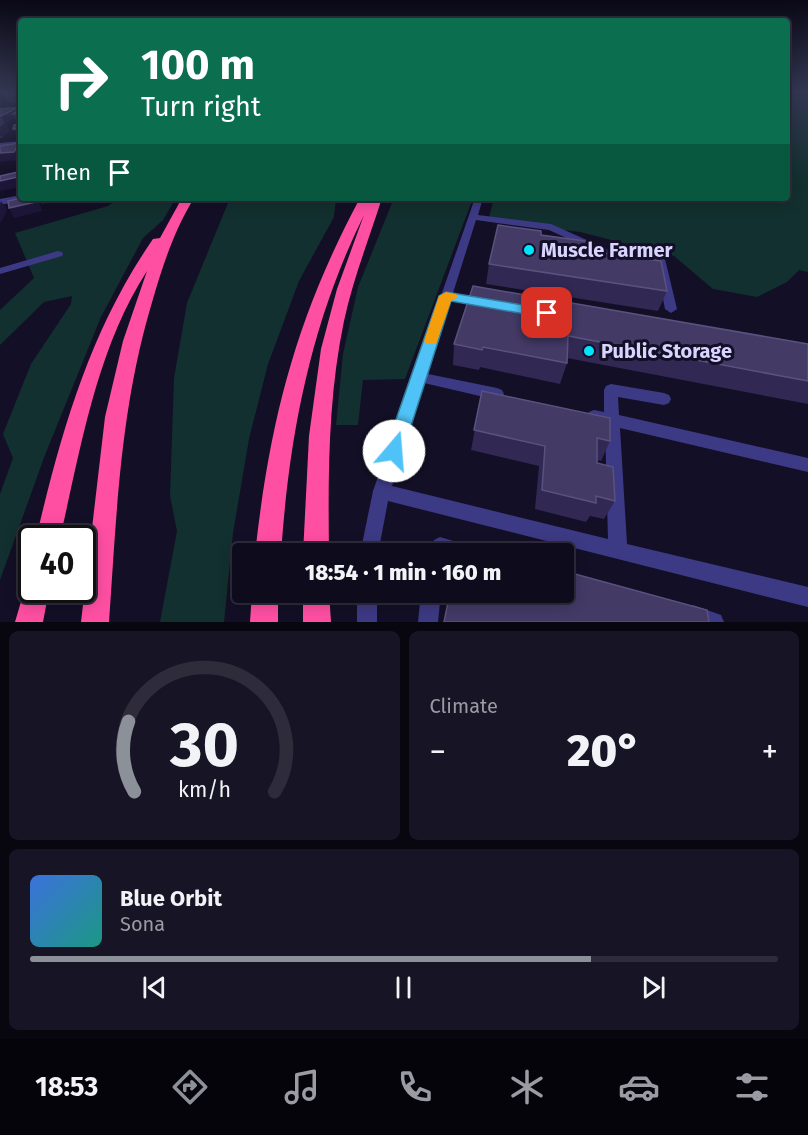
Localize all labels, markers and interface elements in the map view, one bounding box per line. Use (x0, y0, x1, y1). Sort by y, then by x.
text: 100 m (141, 40, 255, 90)
icon: right (42, 42, 120, 120)
text: Turn right (141, 91, 261, 123)
icon: arrive (103, 156, 136, 189)
text: Then (42, 159, 91, 186)
place label: Muscle Farmer (541, 238, 673, 262)
marker: Muscle Farmer (522, 243, 536, 257)
pin (521, 287, 572, 338)
icon: arrive (530, 296, 563, 329)
place label: Public Storage (601, 339, 732, 363)
marker: Public Storage (582, 344, 596, 358)
position arrow (362, 419, 426, 483)
speed limit sign: 40 (18, 525, 96, 603)
text: 18:54 · 1 min · 160 m (305, 559, 501, 586)
text: Climate (430, 694, 498, 718)
text: 30 (169, 708, 239, 783)
text: 20° (567, 724, 641, 778)
text: − (430, 732, 446, 772)
text: + (762, 732, 778, 772)
text: km/h (178, 778, 231, 804)
text: Blue Orbit (120, 885, 222, 912)
text: Sona (120, 912, 165, 936)
icon: previous (138, 971, 171, 1004)
icon: pause (387, 971, 420, 1004)
icon: next (637, 971, 670, 1004)
icon: directions (169, 1066, 211, 1108)
icon: music (281, 1066, 323, 1108)
icon: phone (394, 1066, 436, 1108)
icon: climate (506, 1066, 548, 1108)
icon: car (618, 1066, 660, 1108)
icon: filters (731, 1066, 773, 1108)
text: 18:53 (35, 1071, 98, 1103)

